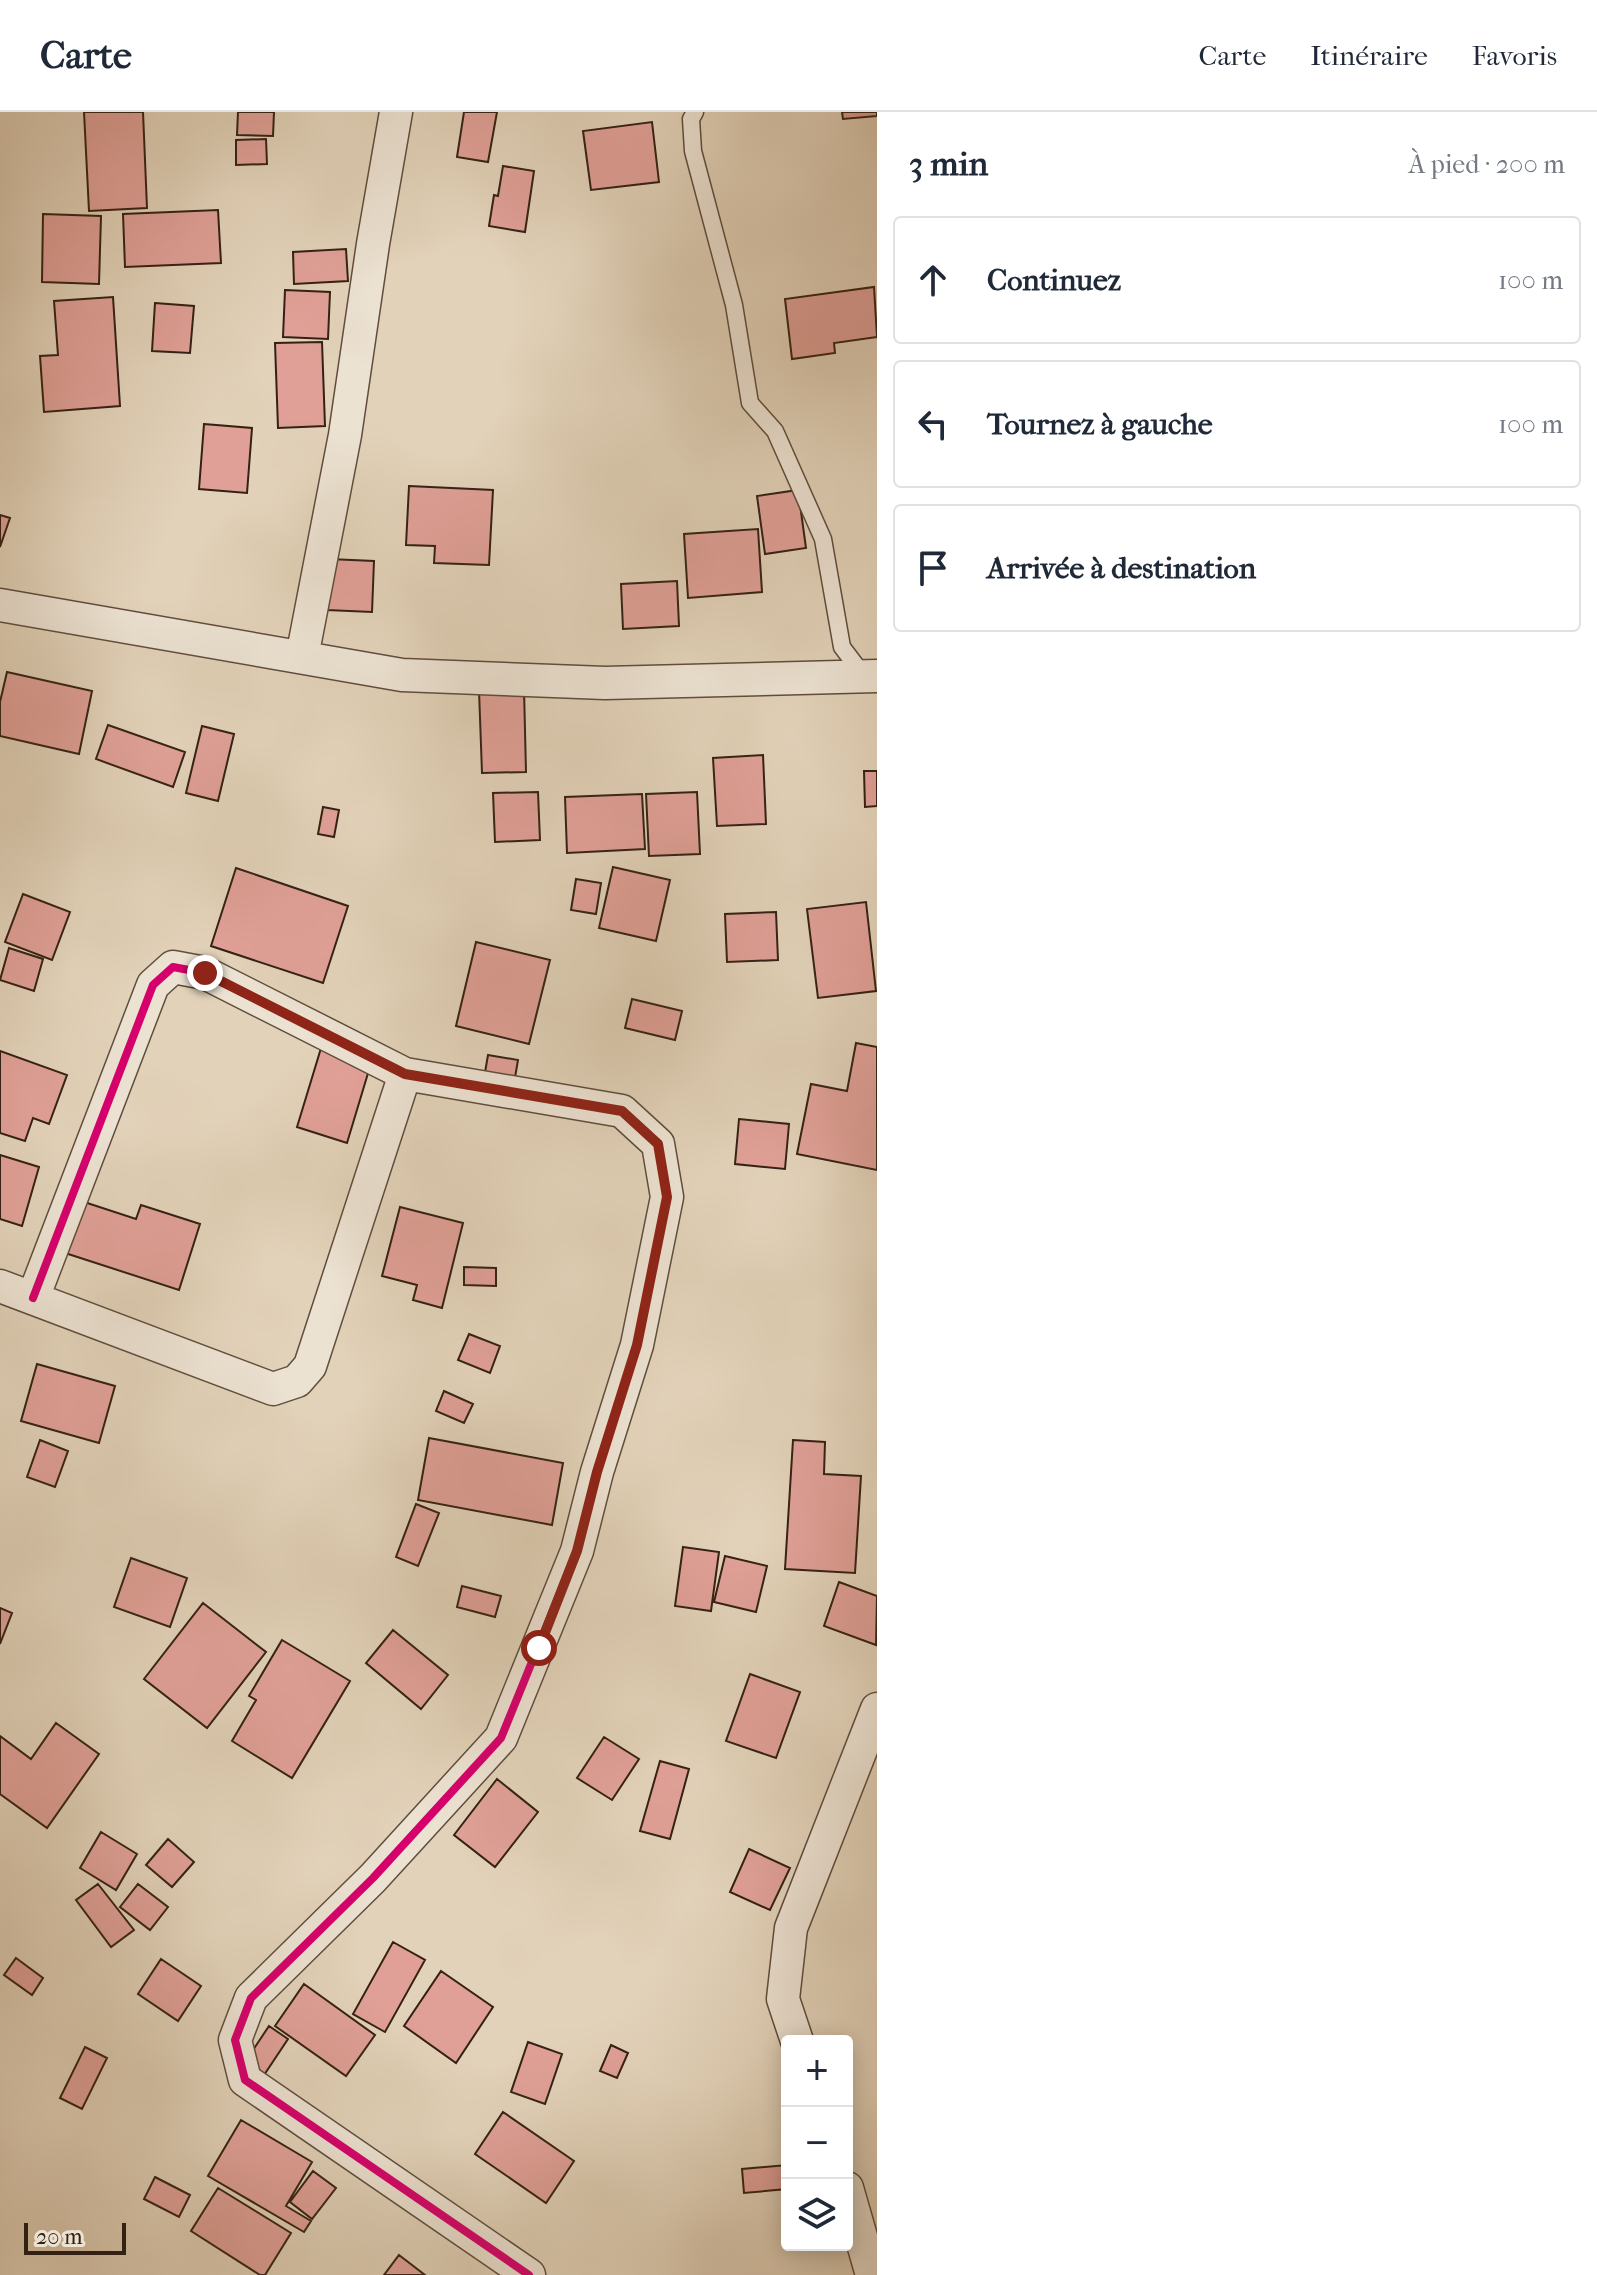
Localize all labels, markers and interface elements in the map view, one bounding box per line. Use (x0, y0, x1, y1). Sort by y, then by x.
text: Carte (40, 33, 132, 78)
text: Carte (1199, 39, 1266, 72)
text: Itinéraire (1310, 39, 1428, 72)
text: Favoris (1472, 39, 1557, 72)
text: 3 min (909, 144, 988, 184)
text: À pied · 200 m (1408, 149, 1565, 180)
icon: ahead (911, 258, 955, 302)
text: Continuez (987, 263, 1121, 298)
text: 100 m (1498, 265, 1563, 296)
icon: left (911, 402, 955, 446)
text: Tournez à gauche (987, 407, 1213, 442)
text: 100 m (1498, 409, 1563, 440)
icon: arrive (911, 546, 955, 590)
text: Arrivée à destination (987, 551, 1256, 586)
route end (187, 955, 223, 991)
route start (521, 1630, 557, 1666)
map controls (781, 2035, 853, 2251)
button: + (781, 2035, 853, 2107)
button: − (781, 2107, 853, 2179)
button: layers (781, 2179, 853, 2251)
scale bar (24, 2219, 126, 2255)
text: 20 m (36, 2224, 82, 2250)

